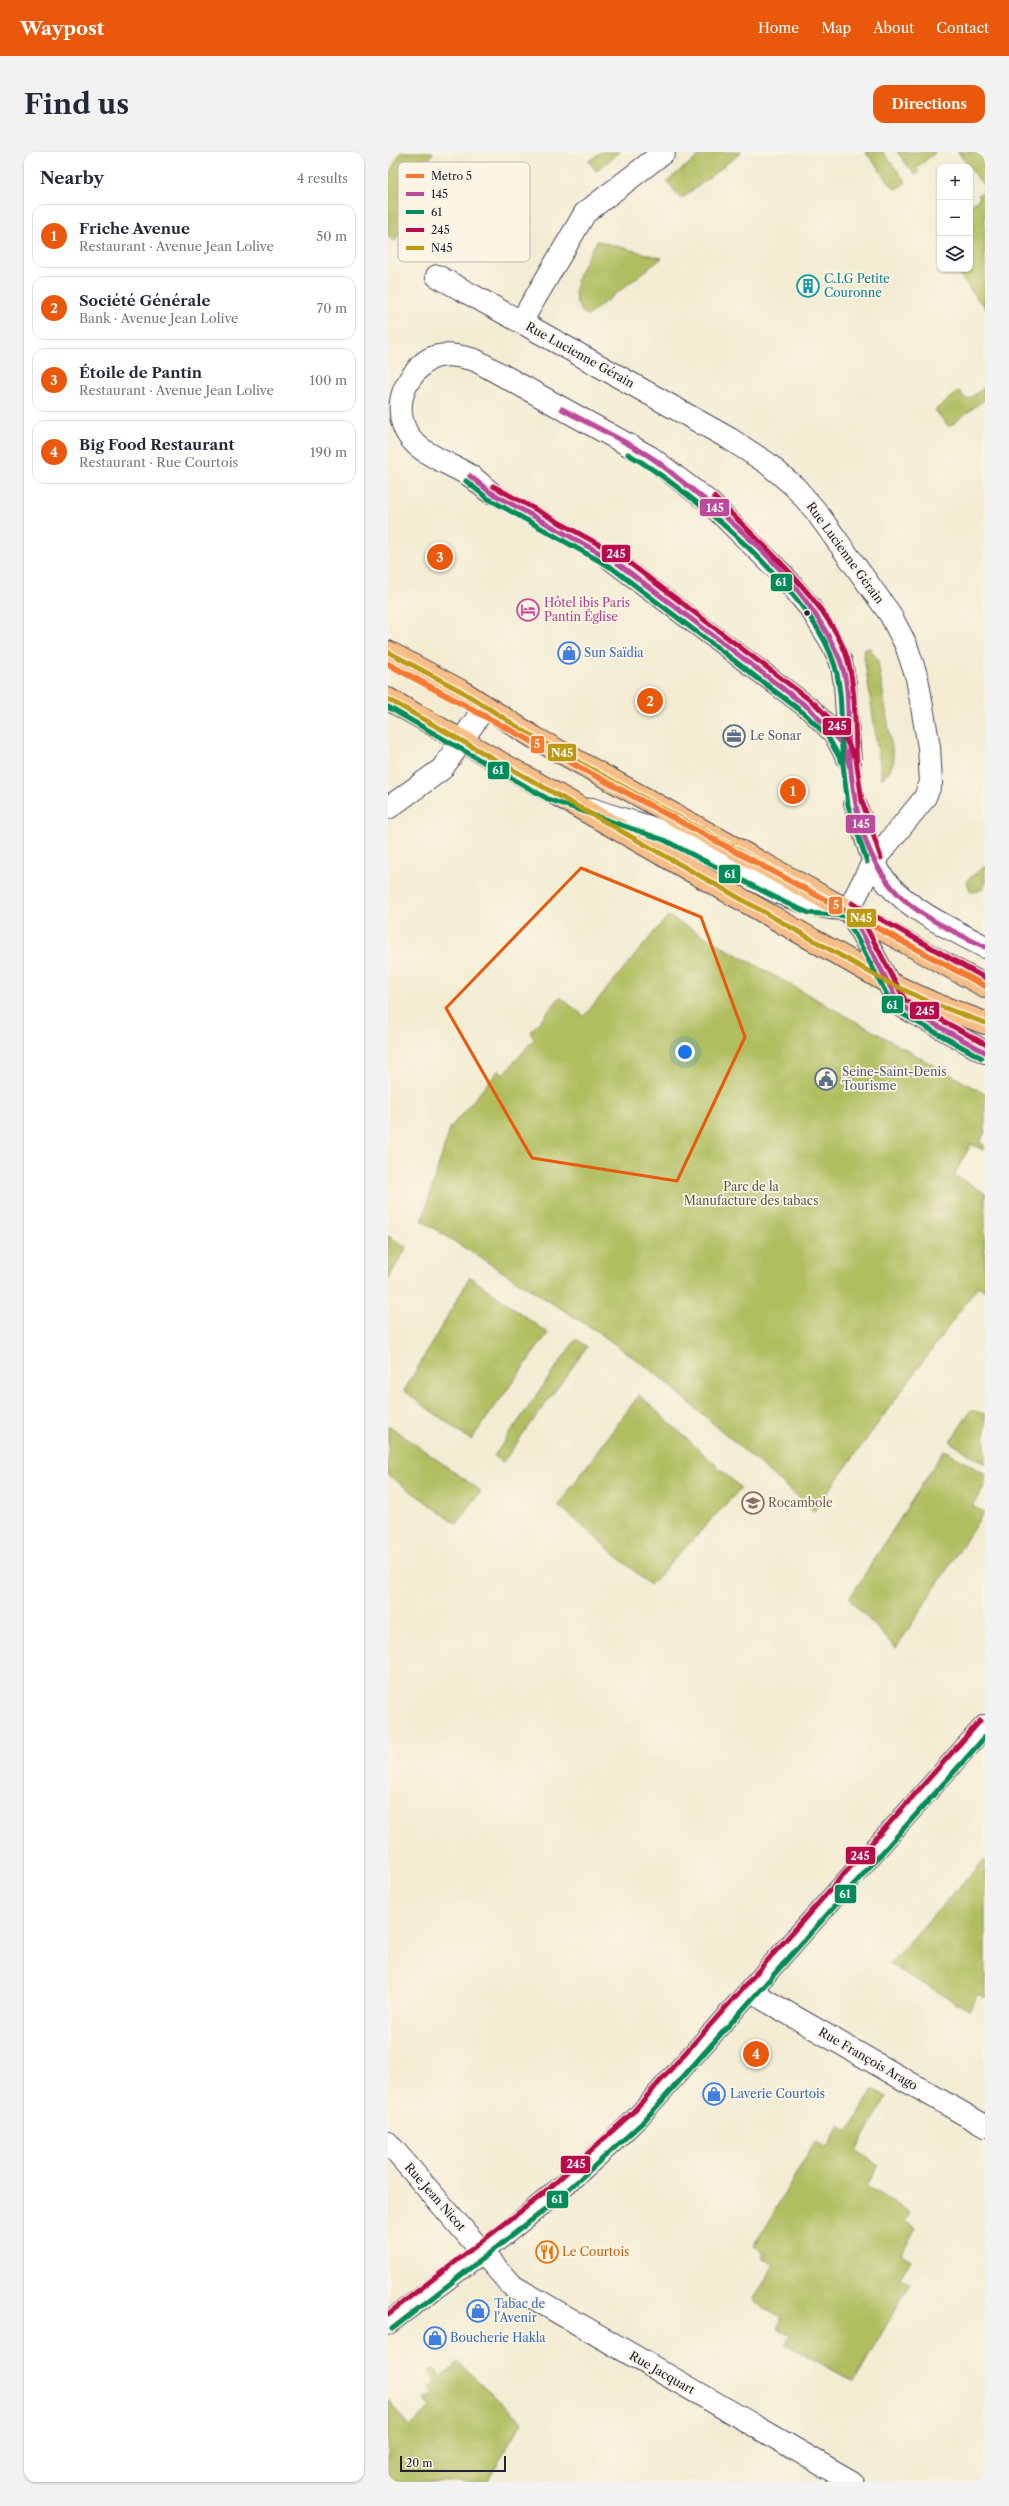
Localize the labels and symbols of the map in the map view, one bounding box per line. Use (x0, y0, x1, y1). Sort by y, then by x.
legend (398, 162, 530, 262)
text: Metro 5 (431, 169, 472, 183)
text: 145 (431, 187, 448, 201)
text: 61 (431, 205, 442, 219)
text: 245 (431, 223, 450, 237)
text: N45 (431, 241, 452, 255)
place label: C.I.G Petite Couronne (824, 271, 890, 300)
building icon: C.I.G Petite Couronne (795, 273, 821, 299)
street label: Rue Lucienne Gérain (523, 318, 638, 391)
line badge: 145 (699, 498, 730, 517)
street label: Rue Lucienne Gérain (804, 499, 888, 607)
text: 145 (706, 501, 724, 515)
pin: 3 (427, 542, 453, 572)
line badge: 245 (601, 544, 631, 563)
text: 245 (606, 547, 626, 561)
line badge: 61 (770, 573, 793, 592)
text: 61 (775, 575, 787, 589)
place label: Hôtel ibis Paris Pantin Église (544, 595, 630, 624)
hotel icon: Hôtel ibis Paris Pantin Église (515, 597, 541, 623)
unlabelled marker (802, 608, 812, 618)
shop icon: Sun Saïdia (556, 640, 582, 666)
place label: Sun Saïdia (584, 645, 644, 660)
pin: 2 (637, 686, 663, 716)
line badge: 245 (822, 717, 852, 736)
text: 245 (827, 719, 847, 733)
office icon: Le Sonar (721, 723, 747, 749)
place label: Le Sonar (750, 728, 801, 743)
line badge: 5 (530, 735, 545, 754)
text: 5 (534, 737, 540, 751)
line badge: N45 (547, 743, 577, 762)
text: N45 (551, 746, 573, 760)
line badge: 61 (487, 761, 510, 780)
text: 61 (492, 763, 504, 777)
pin: 1 (780, 776, 806, 806)
line badge: 145 (845, 814, 876, 834)
text: 145 (852, 817, 870, 831)
line badge: 61 (718, 864, 741, 884)
text: 61 (724, 867, 736, 881)
line badge: 5 (828, 896, 843, 915)
text: 5 (833, 898, 839, 912)
line badge: N45 (846, 908, 877, 928)
text: N45 (850, 911, 872, 925)
line badge: 61 (881, 995, 904, 1014)
text: 61 (886, 998, 898, 1012)
line badge: 245 (909, 1001, 940, 1020)
text: 245 (915, 1004, 935, 1018)
your location (675, 1042, 695, 1062)
place label: Seine-Saint-Denis Tourisme (842, 1064, 946, 1093)
public building icon: Seine-Saint-Denis Tourisme (813, 1066, 839, 1092)
park label: Parc de la Manufacture des tabacs (684, 1179, 818, 1208)
school or university icon: Rocambole (740, 1490, 766, 1516)
place label: Rocambole (768, 1495, 833, 1510)
line badge: 245 (845, 1846, 876, 1865)
text: 245 (850, 1849, 870, 1863)
line badge: 61 (834, 1884, 857, 1904)
text: 61 (839, 1887, 851, 1901)
street label: Rue François Arago (816, 2024, 920, 2093)
pin: 4 (743, 2039, 769, 2069)
shop icon: Laverie Courtois (701, 2081, 727, 2107)
place label: Laverie Courtois (730, 2086, 825, 2101)
line badge: 245 (560, 2155, 591, 2174)
text: 245 (566, 2157, 586, 2171)
street label: Rue Jean Nicot (402, 2160, 470, 2234)
line badge: 61 (546, 2190, 569, 2209)
text: 61 (551, 2192, 563, 2206)
restaurant icon: Le Courtois (534, 2239, 560, 2265)
place label: Le Courtois (562, 2244, 629, 2259)
place label: Tabac de l'Avenir (494, 2296, 546, 2325)
shop icon: Tabac de l'Avenir (465, 2298, 491, 2324)
shop icon: Boucherie Hakla (422, 2325, 448, 2351)
place label: Boucherie Hakla (450, 2330, 546, 2345)
street label: Rue Jacquart (627, 2348, 698, 2398)
scale bar (400, 2454, 506, 2473)

